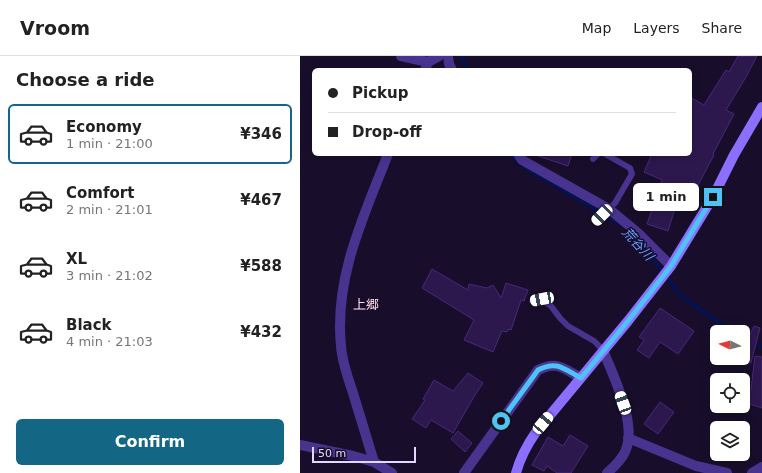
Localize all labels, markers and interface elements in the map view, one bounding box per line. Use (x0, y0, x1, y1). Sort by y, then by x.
text: Vroom (20, 17, 90, 39)
text: Map (582, 20, 611, 36)
text: Layers (633, 20, 680, 36)
text: Share (702, 20, 742, 36)
text: Choose a ride (16, 69, 155, 90)
text: Pickup (352, 84, 408, 102)
icon: car (18, 116, 54, 152)
text: Economy (66, 118, 142, 136)
text: Drop-off (352, 123, 422, 141)
text: ¥346 (240, 125, 282, 143)
text: 1 min · 21:00 (66, 136, 153, 151)
icon: car (18, 182, 54, 218)
callout: 1 min (633, 183, 699, 211)
text: Comfort (66, 184, 134, 202)
route end (704, 188, 722, 206)
text: 1 min (646, 189, 686, 204)
text: ¥467 (240, 191, 282, 209)
text: 2 min · 21:01 (66, 202, 153, 217)
car (589, 202, 615, 228)
water label: 荒谷川 (619, 224, 658, 265)
icon: car (18, 248, 54, 284)
text: XL (66, 250, 87, 268)
text: ¥588 (240, 257, 282, 275)
text: 3 min · 21:02 (66, 268, 153, 283)
car (529, 291, 555, 307)
district label: 上郷 (353, 297, 379, 312)
icon: car (18, 314, 54, 350)
text: Black (66, 316, 112, 334)
text: ¥432 (240, 323, 282, 341)
north arrow (710, 325, 750, 365)
map controls (710, 325, 750, 461)
text: 4 min · 21:03 (66, 334, 153, 349)
button: locate (710, 373, 750, 413)
car (613, 390, 633, 416)
car (531, 410, 555, 436)
route start (492, 412, 510, 430)
button: Confirm (16, 419, 284, 465)
button: layers (710, 421, 750, 461)
scale bar (312, 445, 416, 464)
text: 50 m (318, 447, 346, 460)

